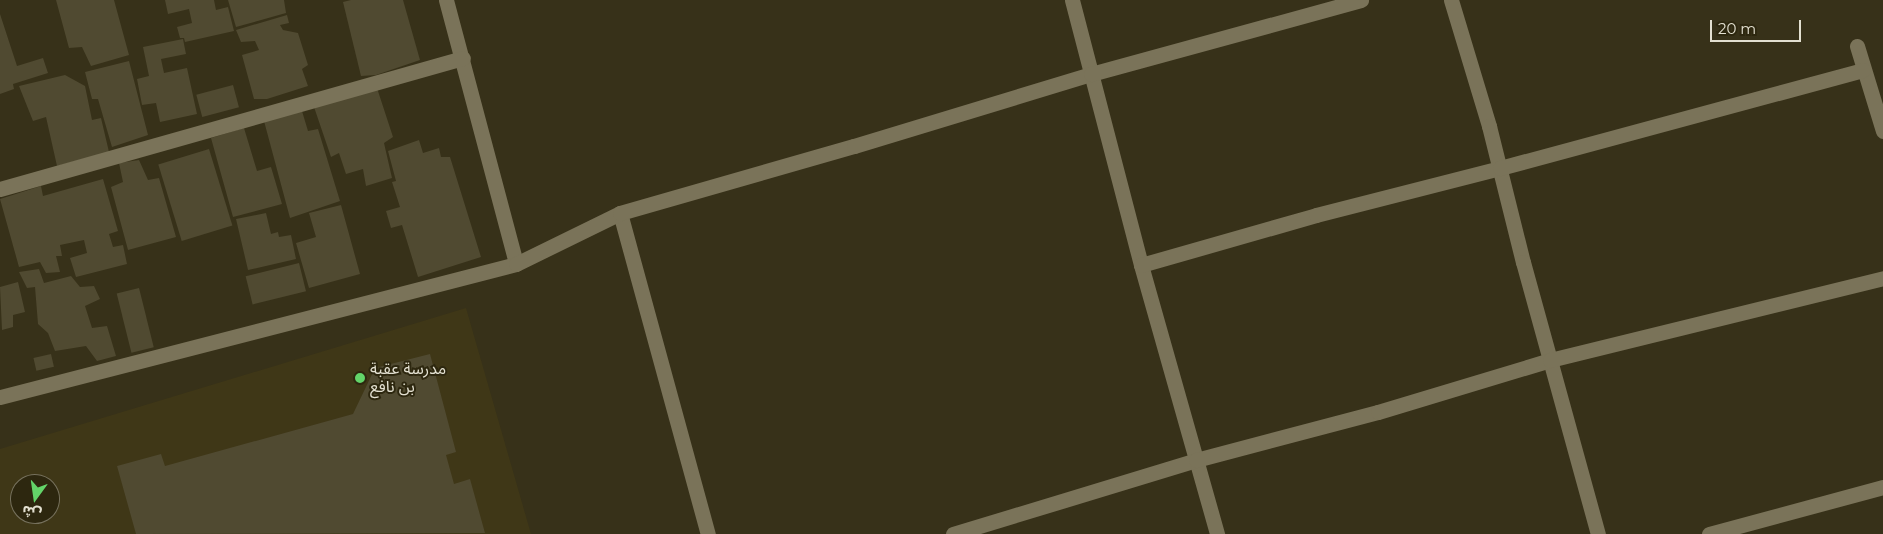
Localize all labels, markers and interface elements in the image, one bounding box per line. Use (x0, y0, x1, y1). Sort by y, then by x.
scale bar (1713, 10, 1804, 42)
text: 20 m (1718, 19, 1756, 38)
place label: مدرسة عقبة بن نافع (370, 359, 446, 397)
marker: مدرسة عقبة بن نافع (354, 372, 366, 384)
north arrow (10, 474, 60, 524)
text: ش (20, 502, 43, 524)

